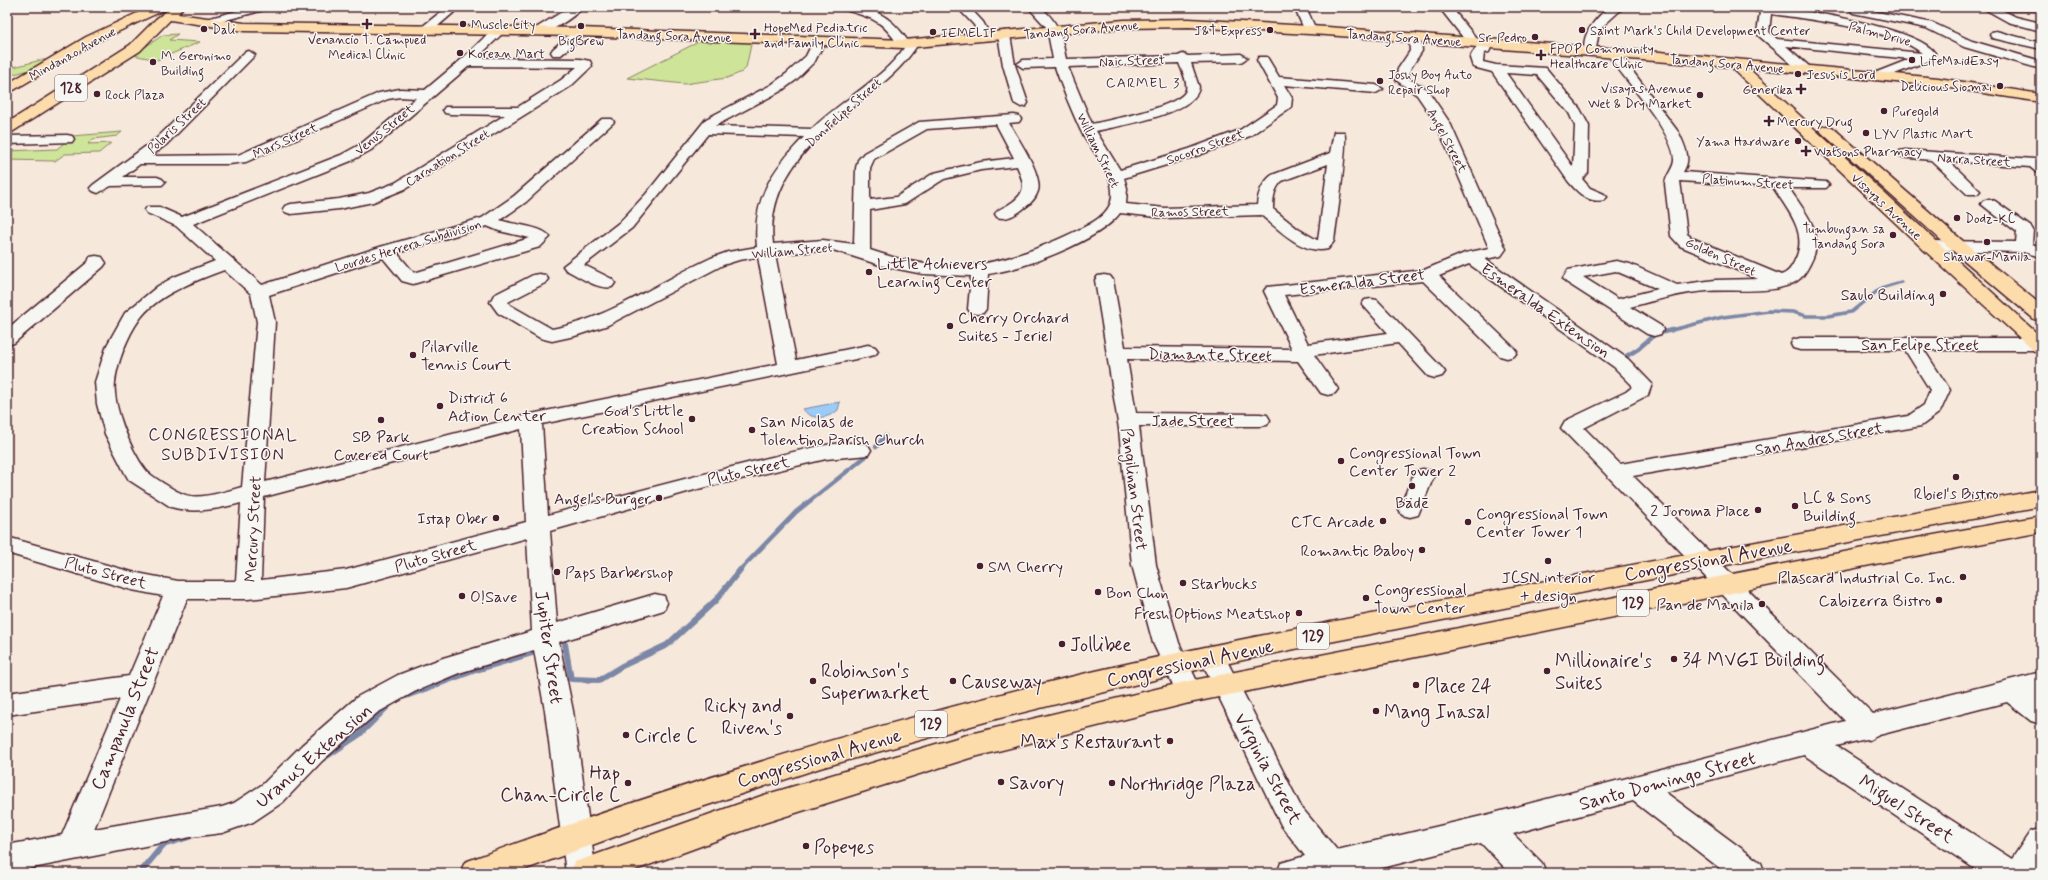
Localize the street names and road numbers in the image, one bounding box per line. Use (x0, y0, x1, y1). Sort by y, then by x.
street label: Tandang Sora Avenue (1023, 17, 1139, 46)
street label: Palm Drive (1847, 18, 1913, 51)
street label: Mindanao Avenue (26, 23, 119, 85)
street label: Tandang Sora Avenue (616, 26, 732, 49)
street label: Tandang Sora Avenue (1346, 26, 1462, 53)
street label: Tandang Sora Avenue (1669, 51, 1785, 80)
street label: Naic Street (1099, 52, 1165, 71)
road number: 128 (55, 75, 87, 101)
street label: Don Felipe Street (803, 75, 885, 152)
street label: Polaris Street (144, 94, 210, 158)
street label: Venus Street (352, 101, 419, 159)
street label: Angel Street (1421, 106, 1471, 177)
street label: William Street (1072, 111, 1123, 191)
street label: Mars Street (250, 119, 321, 163)
street label: Socorro Street (1164, 125, 1247, 169)
street label: Carnation Street (403, 126, 493, 191)
street label: Narra Street (1937, 149, 2011, 172)
street label: Visayas Avenue (1847, 170, 1925, 244)
street label: Platinum Street (1701, 171, 1794, 194)
street label: Ramos Street (1151, 203, 1229, 222)
street label: Lourdes Herrera Subdivision (333, 216, 484, 277)
street label: Golden Street (1683, 234, 1758, 280)
street label: William Street (751, 239, 833, 263)
street label: Esmeralda Extension (1477, 259, 1614, 364)
street label: Esmeralda Street (1298, 264, 1427, 301)
street label: San Felipe Street (1861, 335, 1979, 356)
street label: Diamante Street (1148, 344, 1272, 367)
street label: Jade Street (1151, 411, 1235, 432)
street label: San Andres Street (1753, 418, 1886, 461)
street label: Pangilinan Street (1115, 427, 1152, 552)
street label: Pluto Street (705, 452, 792, 491)
street label: Mercury Street (240, 475, 267, 583)
street label: Congressional Avenue (1622, 533, 1795, 590)
street label: Pluto Street (392, 535, 479, 578)
street label: Pluto Street (62, 552, 149, 595)
street label: Jupiter Street (528, 589, 569, 705)
road number: 129 (1617, 590, 1649, 616)
road number: 129 (1297, 623, 1329, 649)
street label: Congressional Avenue (1105, 634, 1277, 695)
street label: Campanula Street (85, 643, 166, 794)
street label: Uranus Extension (250, 698, 378, 814)
street label: Virginia Street (1226, 709, 1307, 830)
road number: 129 (915, 711, 947, 737)
street label: Congressional Avenue (734, 723, 905, 796)
street label: Santo Domingo Street (1576, 746, 1759, 818)
street label: Miguel Street (1852, 769, 1959, 852)

